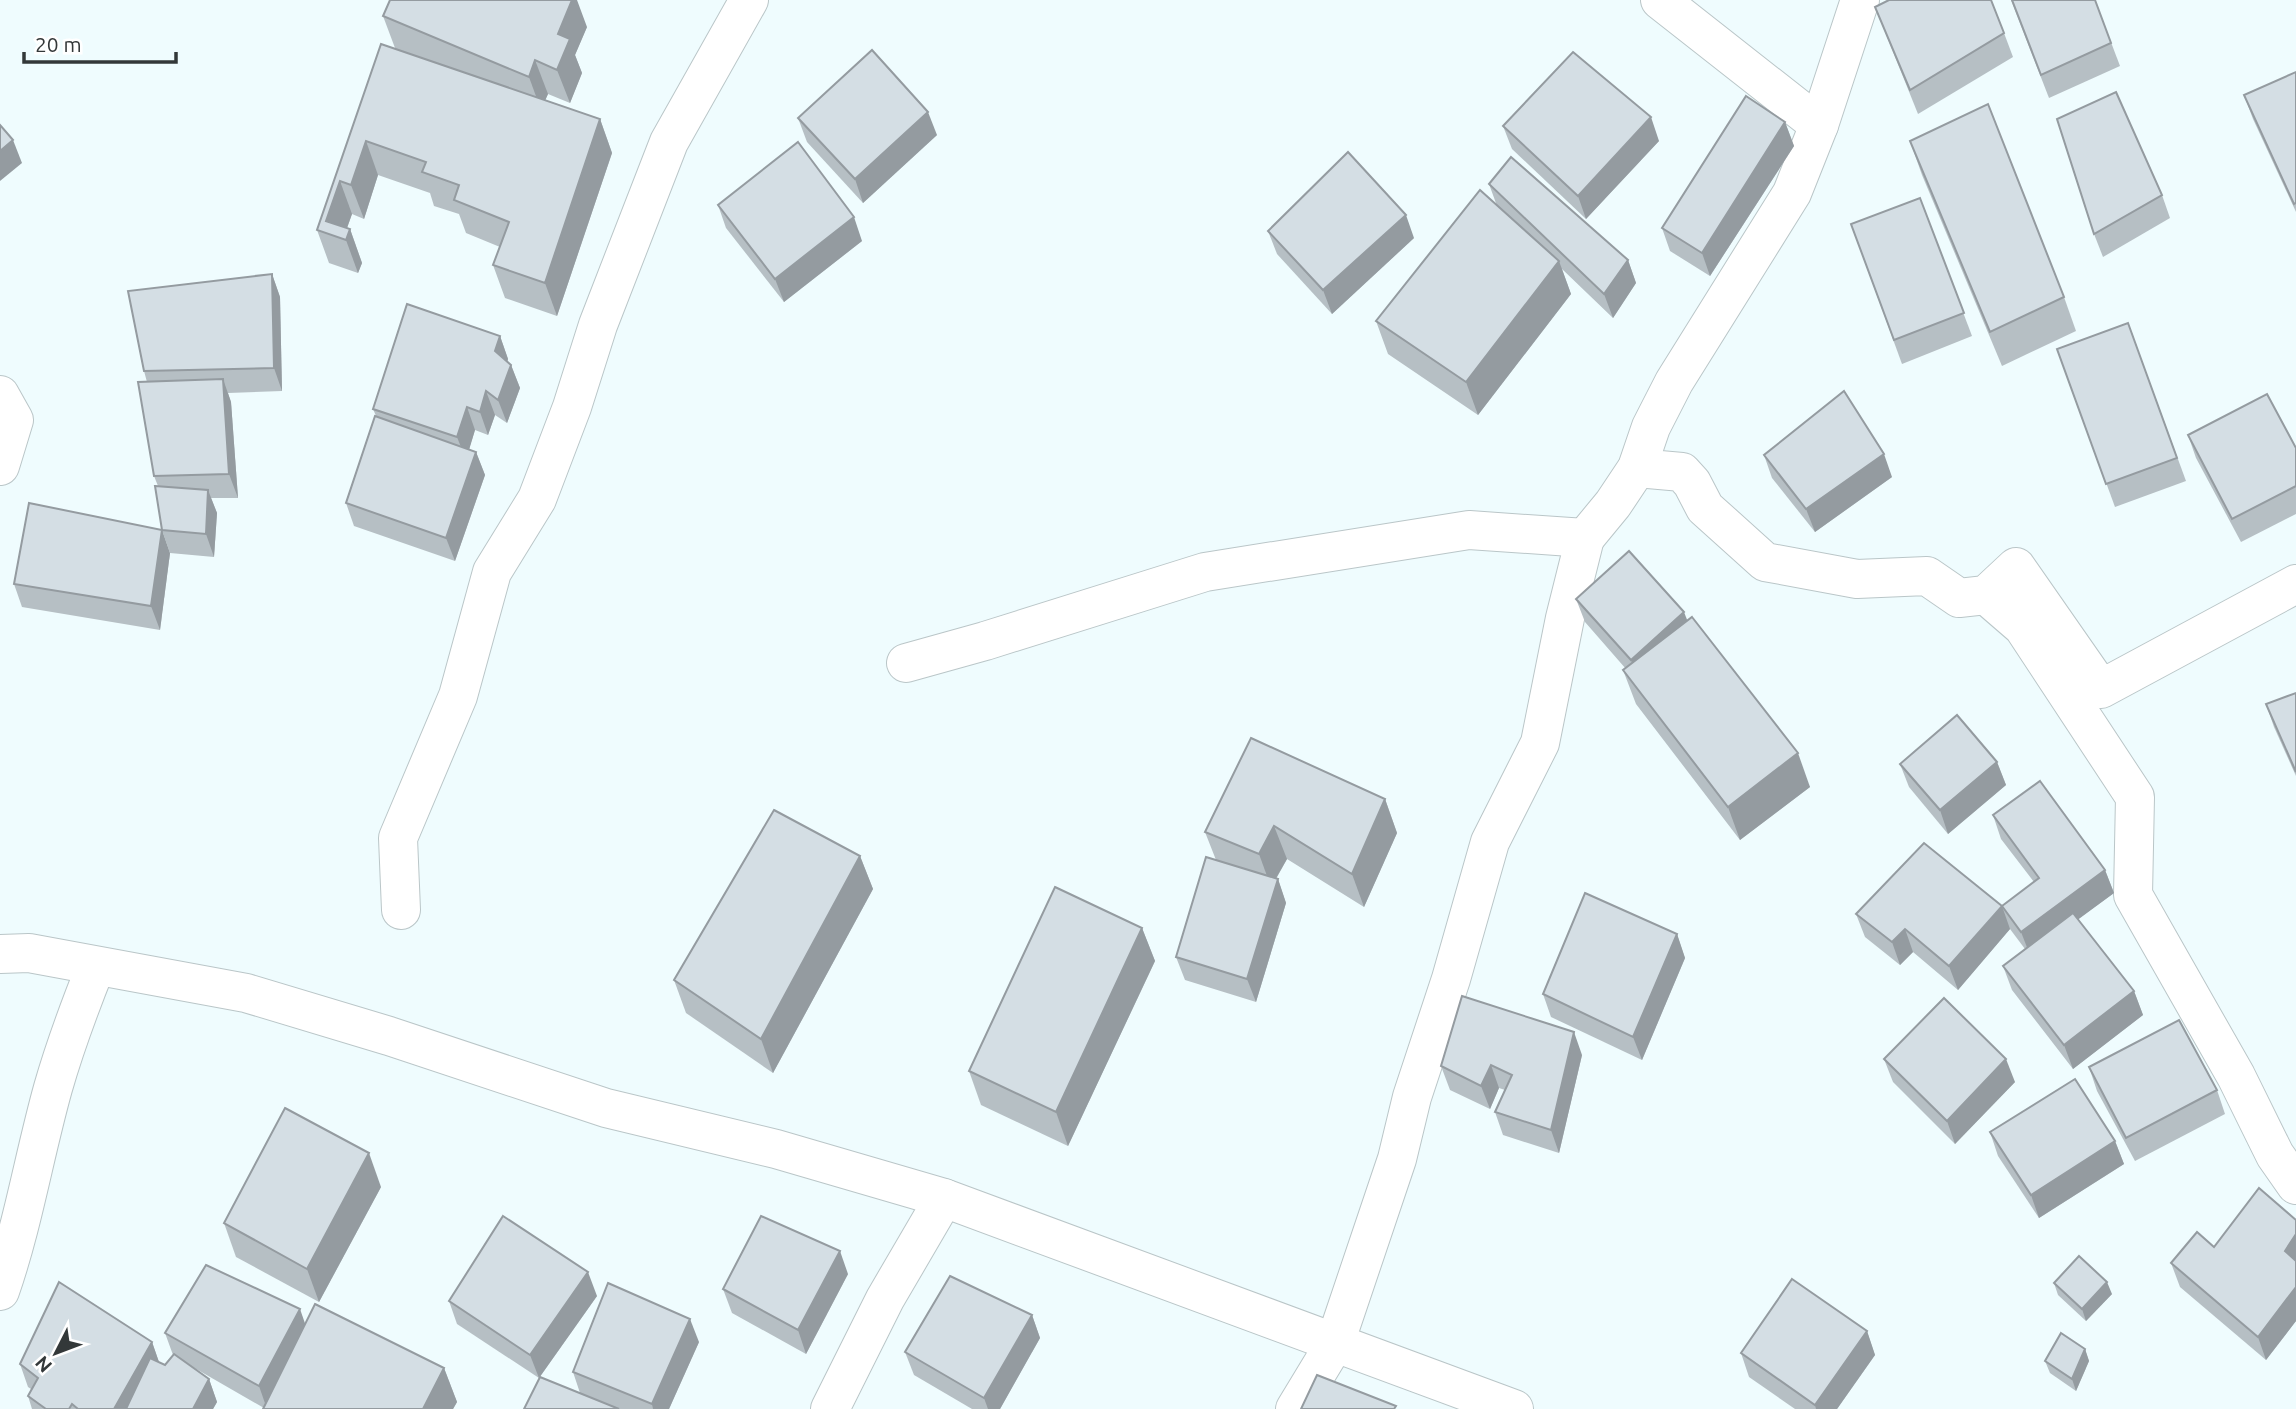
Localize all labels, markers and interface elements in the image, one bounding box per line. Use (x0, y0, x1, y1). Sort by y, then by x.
scale bar (24, 21, 177, 65)
text: 20 m (35, 32, 82, 56)
north arrow (21, 1318, 91, 1388)
text: N (30, 1352, 56, 1377)

